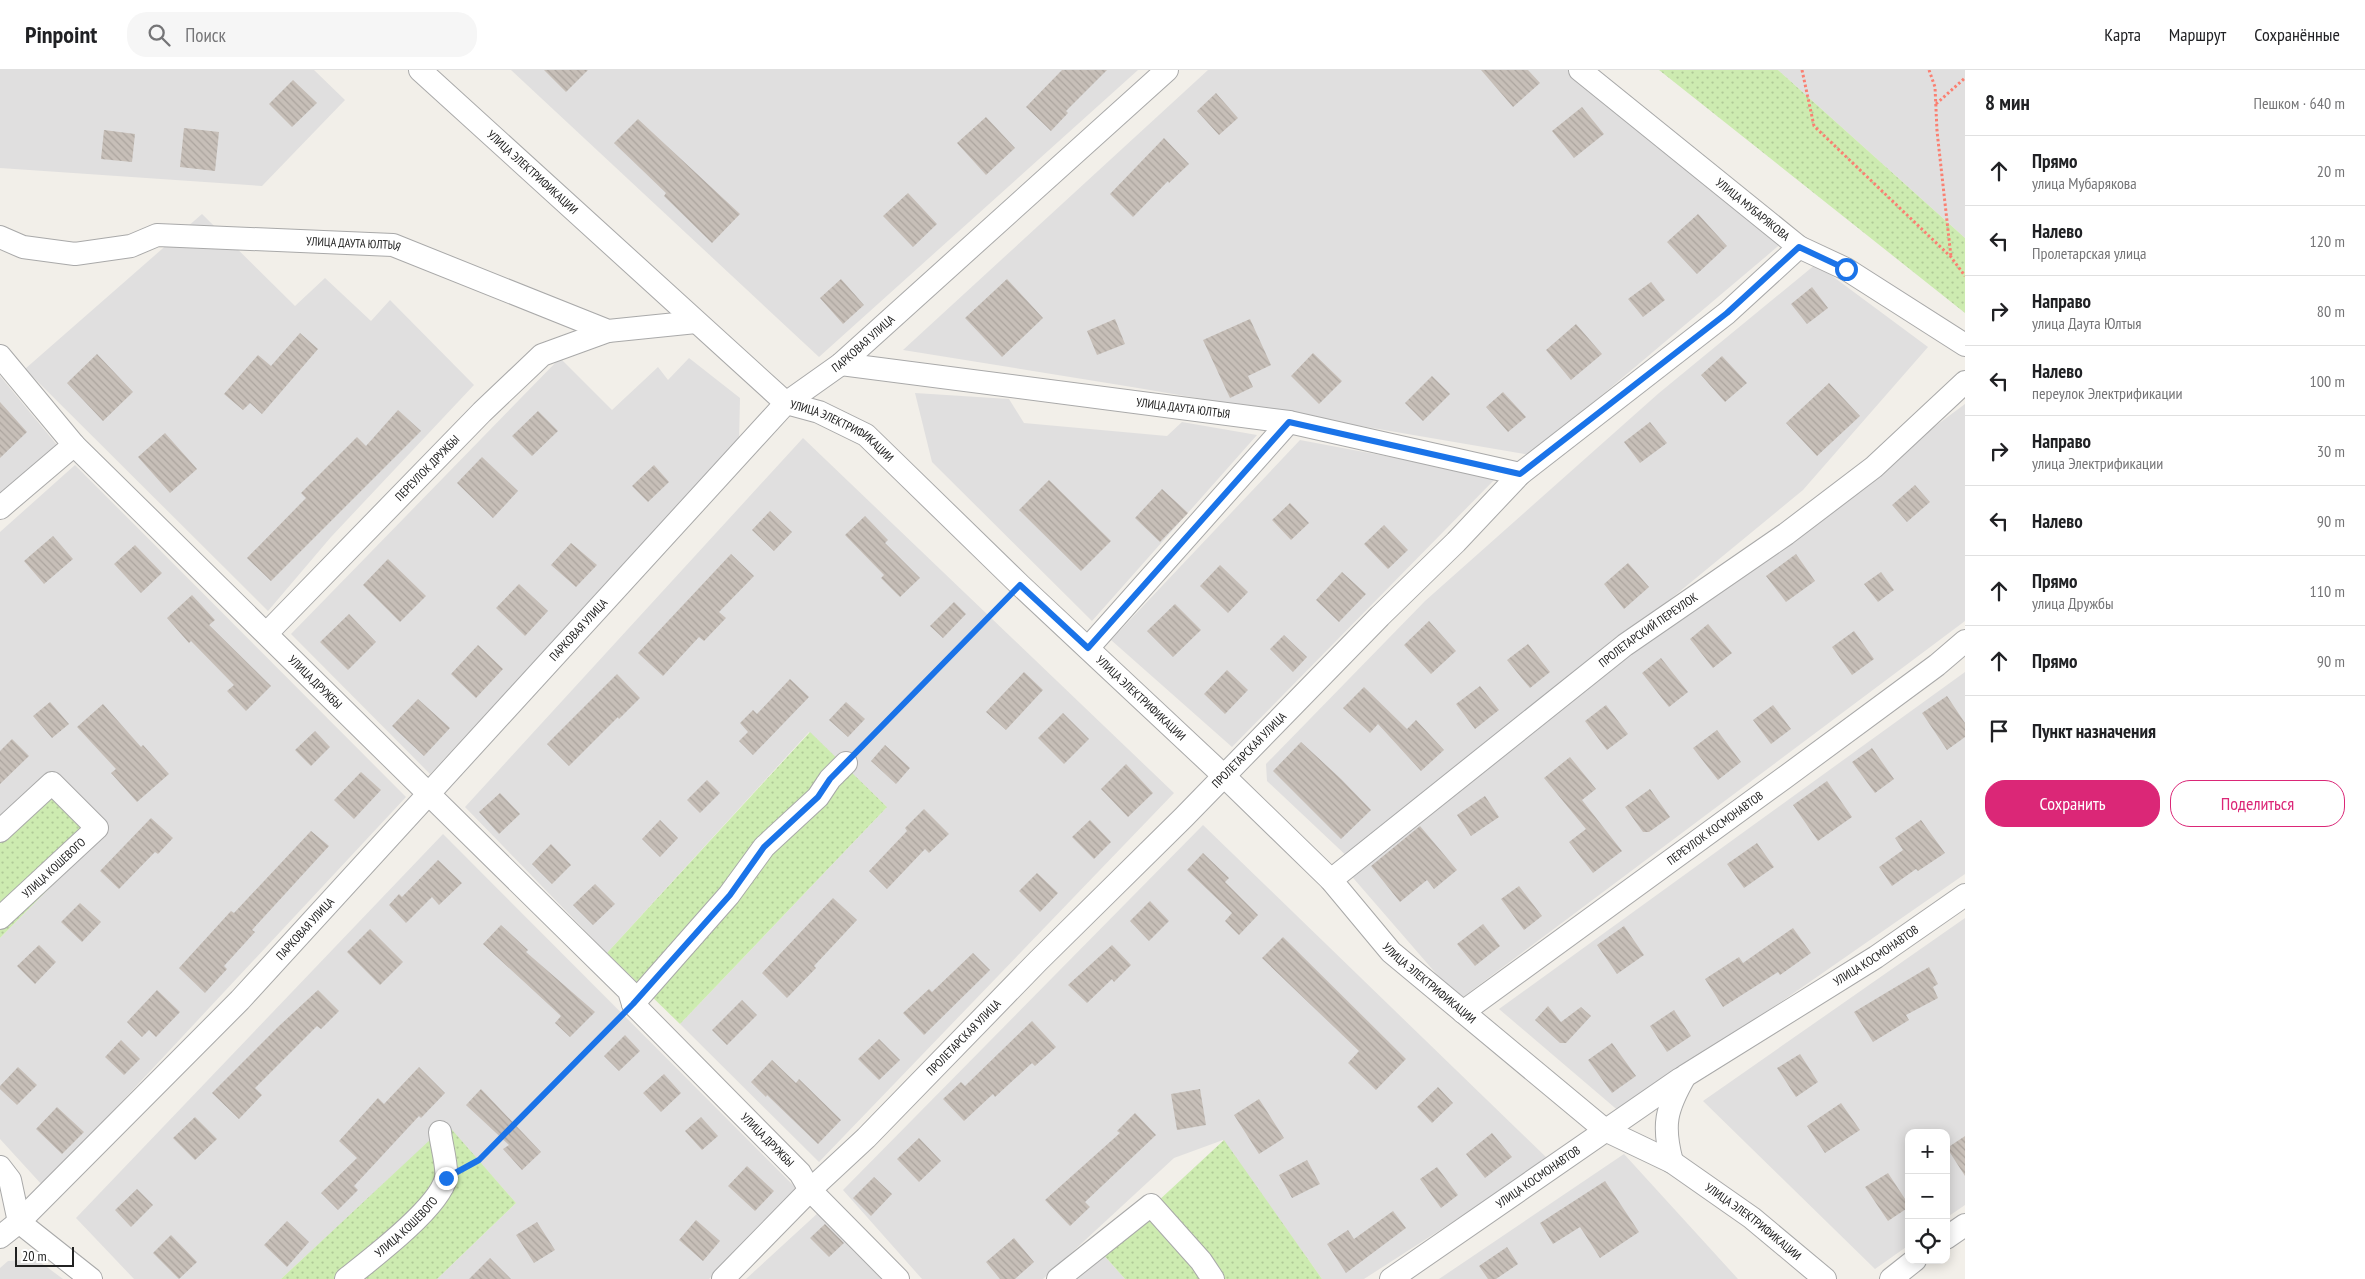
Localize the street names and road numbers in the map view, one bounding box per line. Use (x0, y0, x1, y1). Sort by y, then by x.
street label: УЛИЦА ЭЛЕКТРИФИКАЦИИ (484, 127, 581, 217)
street label: УЛИЦА МУБАРЯКОВА (1713, 175, 1793, 244)
street label: УЛИЦА ДАУТА ЮЛТЫЯ (306, 233, 403, 254)
street label: ПАРКОВАЯ УЛИЦА (829, 311, 898, 375)
street label: УЛИЦА ДАУТА ЮЛТЫЯ (1135, 394, 1231, 421)
street label: УЛИЦА ЭЛЕКТРИФИКАЦИИ (788, 396, 897, 465)
street label: ПЕРЕУЛОК ДРУЖБЫ (392, 432, 462, 504)
street label: ПРОЛЕТАРСКИЙ ПЕРЕУЛОК (1596, 589, 1700, 670)
street label: ПАРКОВАЯ УЛИЦА (546, 595, 611, 664)
street label: УЛИЦА ДРУЖБЫ (285, 652, 346, 712)
street label: УЛИЦА ЭЛЕКТРИФИКАЦИИ (1093, 652, 1189, 744)
street label: ПРОЛЕТАРСКАЯ УЛИЦА (1208, 709, 1289, 791)
street label: ПЕРЕУЛОК КОСМОНАВТОВ (1664, 788, 1766, 868)
street label: УЛИЦА КОШЕВОГО (19, 834, 89, 901)
street label: ПАРКОВАЯ УЛИЦА (273, 894, 337, 963)
street label: УЛИЦА КОСМОНАВТОВ (1830, 922, 1922, 989)
street label: УЛИЦА ЭЛЕКТРИФИКАЦИИ (1380, 940, 1479, 1026)
street label: ПРОЛЕТАРСКАЯ УЛИЦА (923, 996, 1004, 1078)
street label: УЛИЦА ДРУЖБЫ (738, 1109, 798, 1170)
street label: УЛИЦА КОСМОНАВТОВ (1493, 1142, 1583, 1211)
street label: УЛИЦА ЭЛЕКТРИФИКАЦИИ (1702, 1179, 1805, 1263)
street label: УЛИЦА КОШЕВОГО (372, 1193, 441, 1260)

